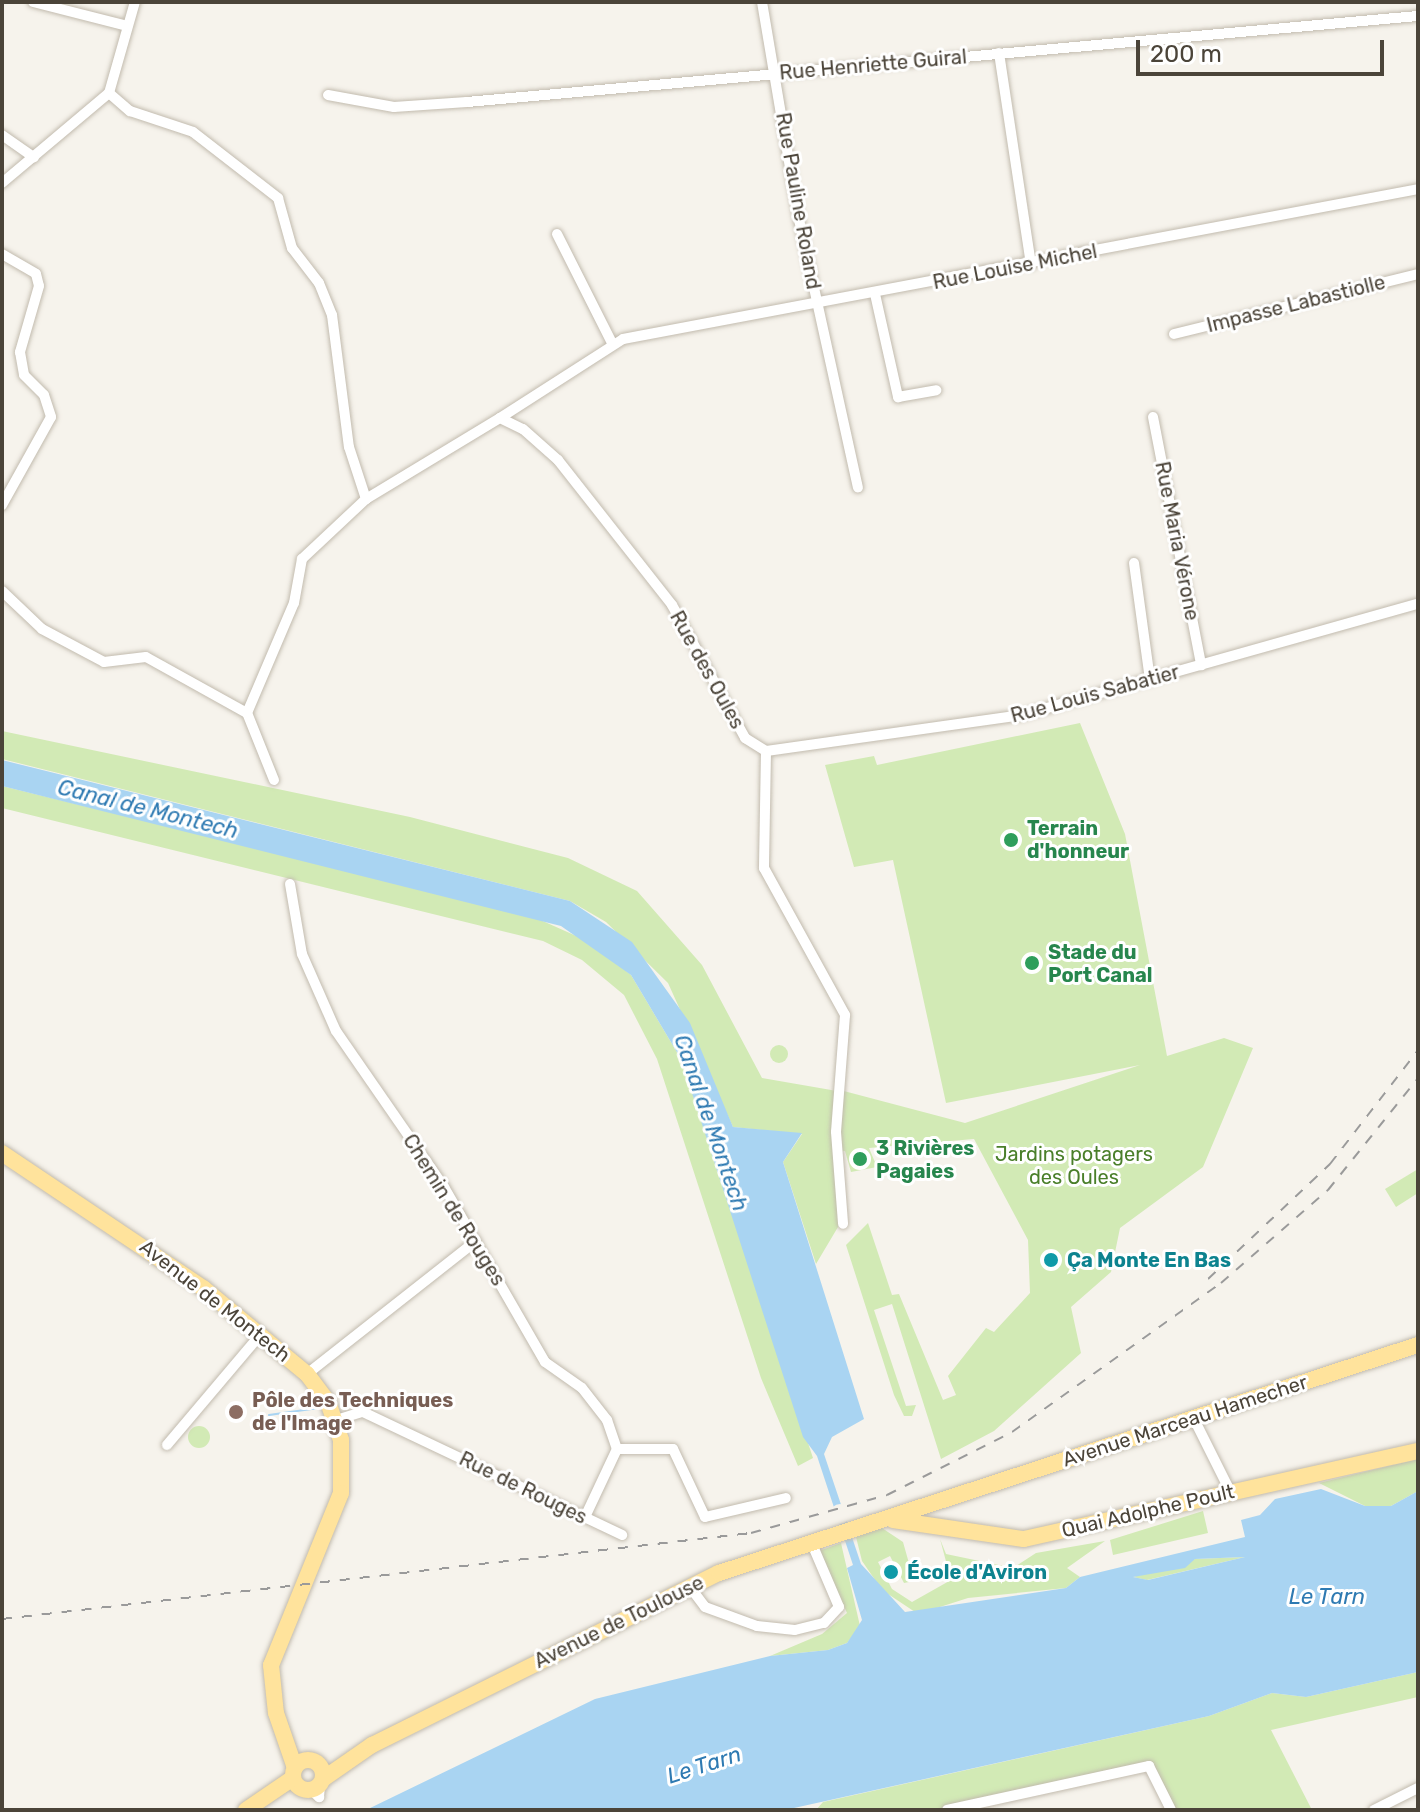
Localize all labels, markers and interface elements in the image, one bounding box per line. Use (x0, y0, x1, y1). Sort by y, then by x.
scale bar (1140, 24, 1388, 74)
text: 200 m (1150, 40, 1222, 68)
street label: Rue Henriette Guiral (778, 45, 968, 85)
street label: Rue Pauline Roland (771, 111, 825, 291)
street label: Rue Louise Michel (931, 239, 1099, 295)
street label: Impasse Labastiolle (1204, 270, 1388, 338)
street label: Rue Maria Vérone (1150, 459, 1204, 623)
street label: Rue des Oules (665, 607, 749, 733)
street label: Rue Louis Sabatier (1008, 660, 1182, 728)
water label: Canal de Montech (55, 774, 241, 844)
place label: Terrain d'honneur (1027, 816, 1129, 863)
marker: Terrain d'honneur (1002, 831, 1020, 849)
place label: Stade du Port Canal (1048, 940, 1153, 987)
marker: Stade du Port Canal (1023, 954, 1041, 972)
water label: Canal de Montech (668, 1031, 754, 1215)
street label: Chemin de Rouges (398, 1130, 510, 1290)
place label: 3 Rivières Pagaies (876, 1136, 974, 1183)
park label: Jardins potagers des Oules (995, 1143, 1153, 1190)
marker: 3 Rivières Pagaies (851, 1150, 869, 1168)
street label: Avenue de Montech (135, 1235, 295, 1367)
place label: Ça Monte En Bas (1067, 1248, 1231, 1272)
marker: Ça Monte En Bas (1042, 1251, 1060, 1269)
street label: Avenue Marceau Hamecher (1060, 1370, 1310, 1472)
place label: Pôle des Techniques de l'Image (252, 1388, 454, 1435)
marker: Pôle des Techniques de l'Image (227, 1403, 245, 1421)
street label: Rue de Rouges (455, 1447, 591, 1529)
street label: Quai Adolphe Poult (1059, 1479, 1237, 1543)
place label: École d'Aviron (907, 1560, 1047, 1584)
marker: École d'Aviron (882, 1563, 900, 1581)
street label: Avenue de Toulouse (530, 1570, 708, 1674)
water label: Le Tarn (1289, 1584, 1365, 1610)
water label: Le Tarn (663, 1741, 745, 1789)

